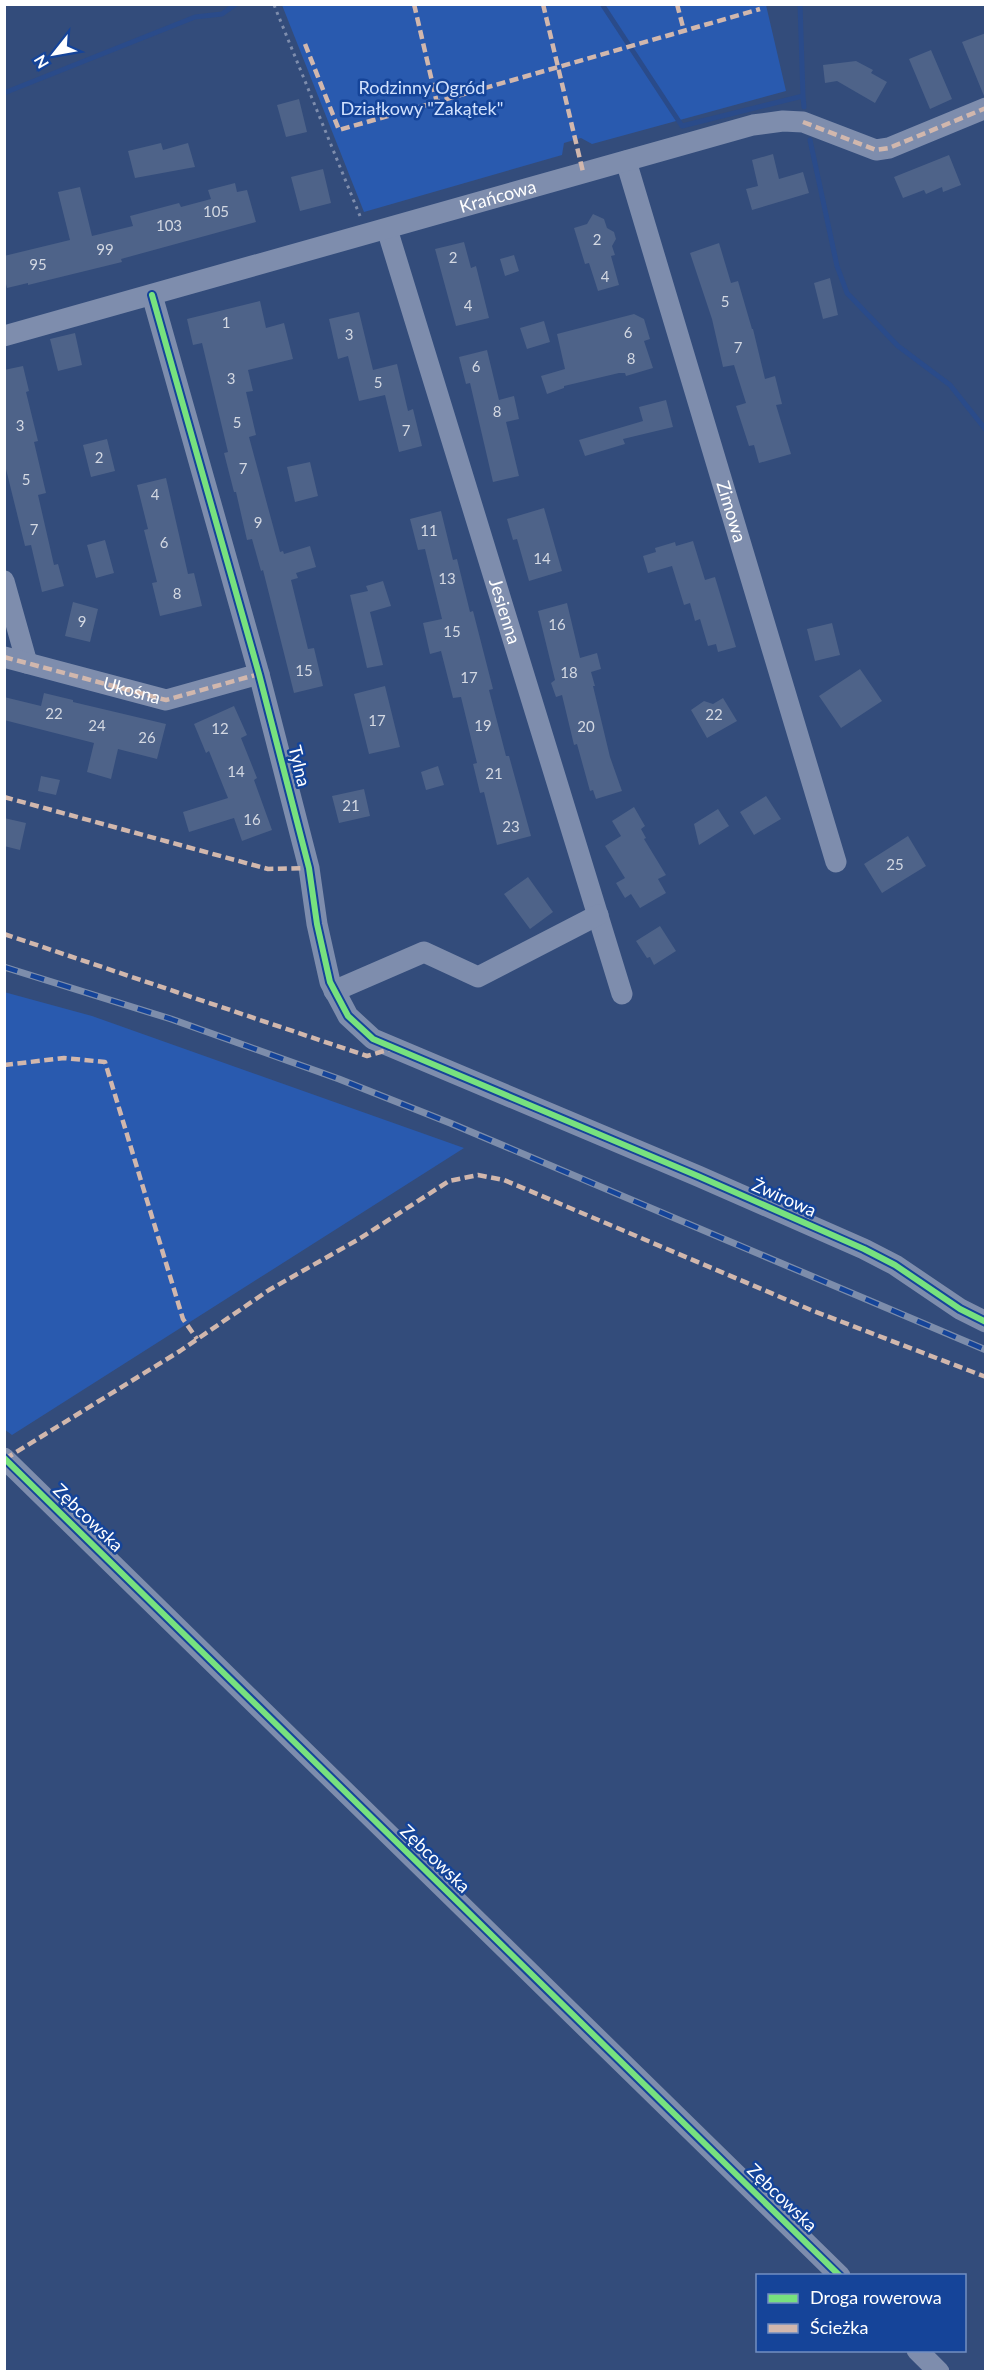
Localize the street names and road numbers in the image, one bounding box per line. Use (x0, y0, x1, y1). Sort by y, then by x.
street label: Krańcowa (457, 175, 538, 217)
street label: Zimowa (712, 478, 752, 545)
street label: Jesienna (485, 576, 526, 647)
street label: Ukośna (101, 672, 163, 708)
street label: Tylna (284, 743, 316, 789)
street label: Żwirowa (749, 1173, 820, 1221)
street label: Zębcowska (49, 1479, 128, 1556)
street label: Zębcowska (396, 1820, 475, 1897)
street label: Zębcowska (743, 2159, 822, 2236)

